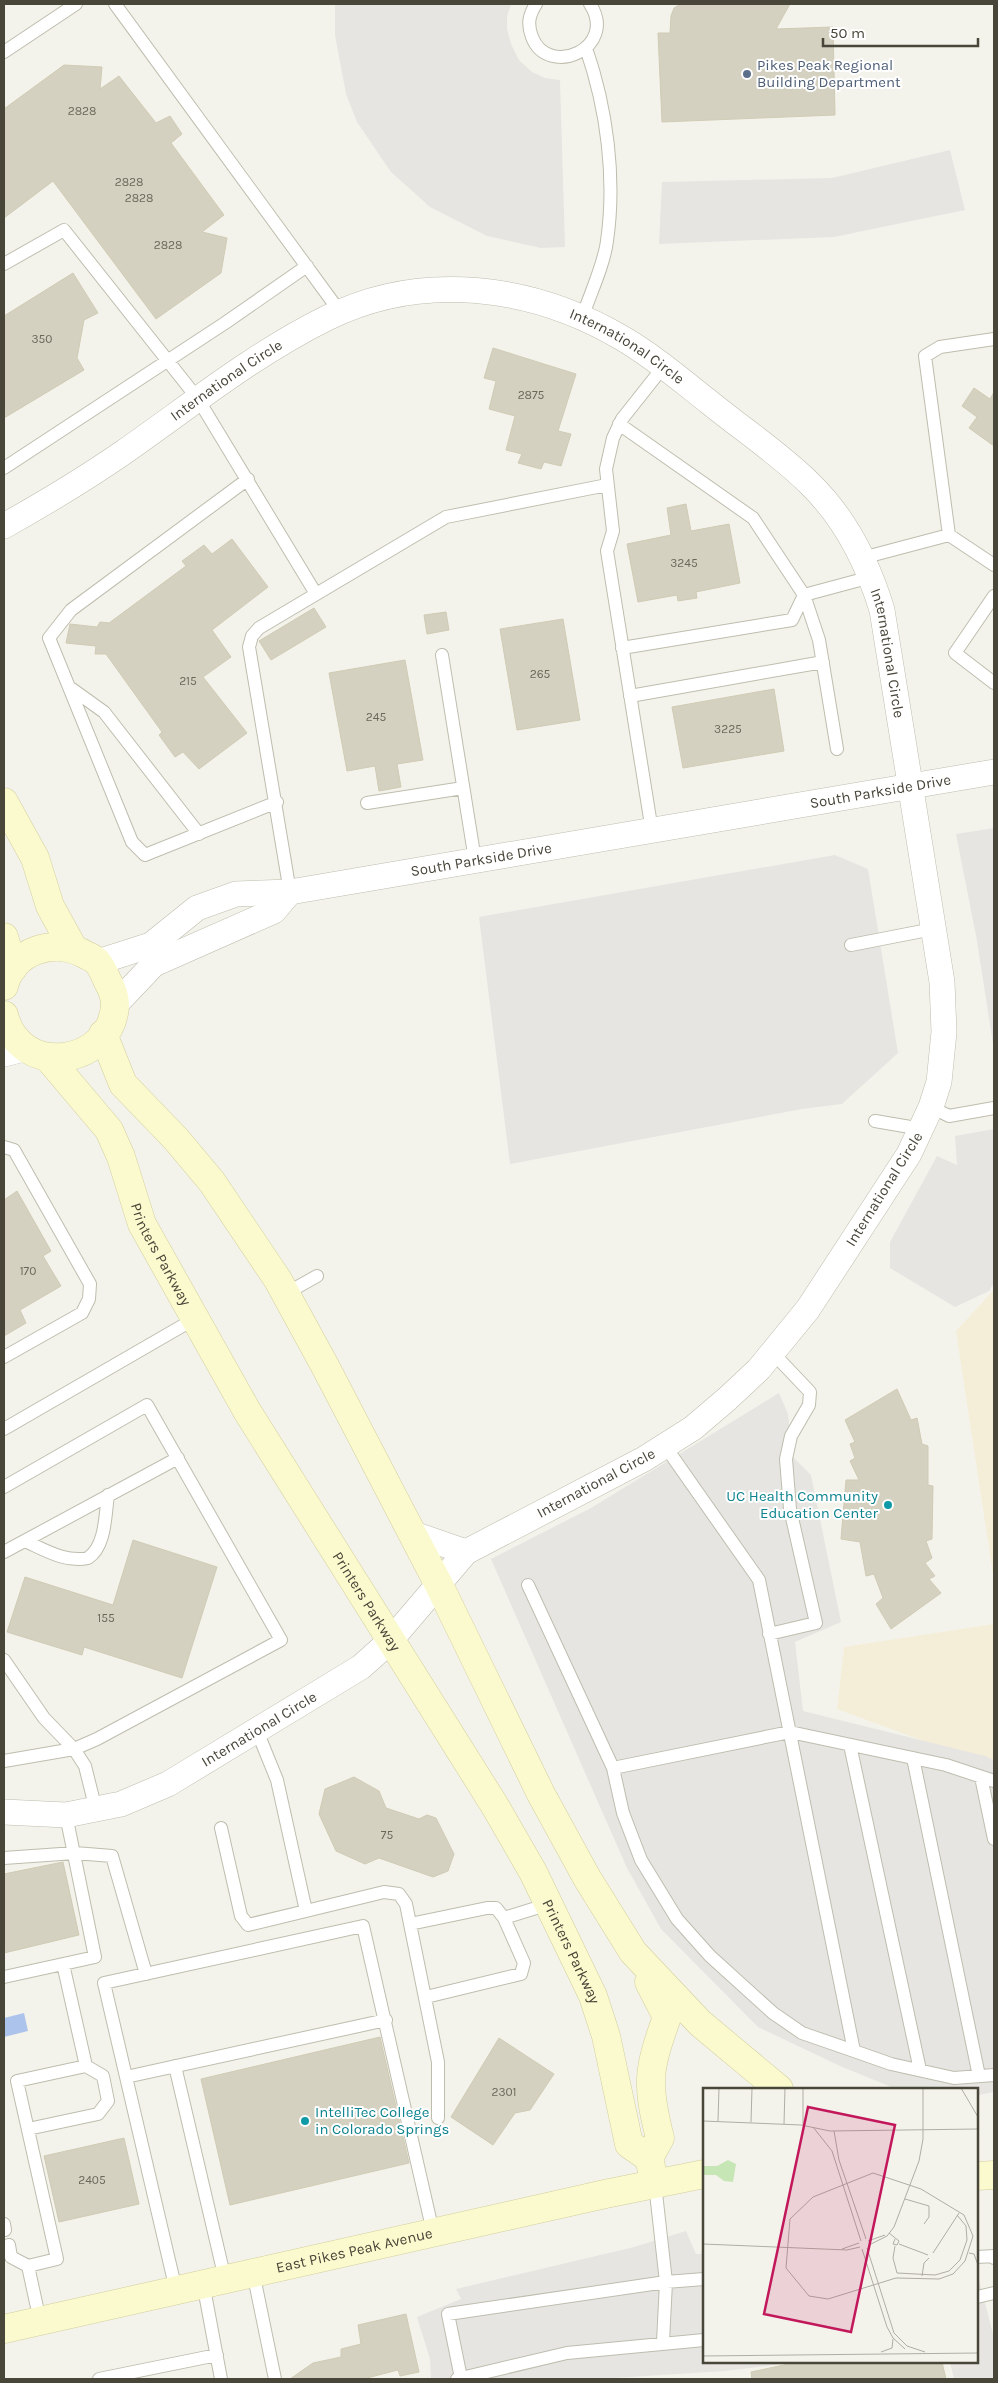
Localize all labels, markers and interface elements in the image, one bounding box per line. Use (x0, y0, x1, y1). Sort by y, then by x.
scale bar (823, 15, 978, 47)
text: 50 m (830, 24, 865, 42)
place label: Pikes Peak Regional Building Department (757, 56, 901, 91)
marker: Pikes Peak Regional Building Department (741, 68, 753, 80)
house number: 2828 (68, 104, 96, 118)
house number: 2828 (115, 175, 143, 189)
house number: 2828 (125, 191, 153, 205)
house number: 2828 (154, 238, 182, 252)
street label: International Circle (567, 304, 688, 388)
house number: 350 (32, 332, 52, 346)
street label: International Circle (167, 336, 285, 425)
house number: 2875 (518, 388, 545, 402)
house number: 3245 (670, 556, 698, 570)
street label: International Circle (866, 586, 908, 719)
house number: 265 (530, 667, 551, 681)
house number: 215 (179, 674, 197, 688)
house number: 245 (366, 710, 386, 724)
house number: 3225 (714, 722, 742, 736)
street label: South Parkside Drive (808, 771, 952, 812)
street label: South Parkside Drive (409, 839, 553, 880)
street label: International Circle (842, 1128, 926, 1250)
street label: Printers Parkway (127, 1201, 195, 1309)
house number: 170 (20, 1264, 36, 1278)
street label: International Circle (534, 1444, 658, 1522)
place label: UC Health Community Education Center (726, 1487, 879, 1522)
marker: UC Health Community Education Center (882, 1499, 894, 1511)
street label: Printers Parkway (329, 1548, 405, 1655)
house number: 155 (97, 1611, 115, 1625)
street label: International Circle (198, 1687, 320, 1771)
house number: 75 (381, 1828, 393, 1842)
street label: Printers Parkway (538, 1896, 604, 2006)
house number: 2301 (491, 2085, 517, 2099)
inset map (703, 2088, 978, 2363)
place label: IntelliTec College in Colorado Springs (315, 2103, 449, 2138)
marker: IntelliTec College in Colorado Springs (299, 2115, 311, 2127)
house number: 2405 (78, 2173, 106, 2187)
street label: East Pikes Peak Avenue (274, 2224, 434, 2277)

